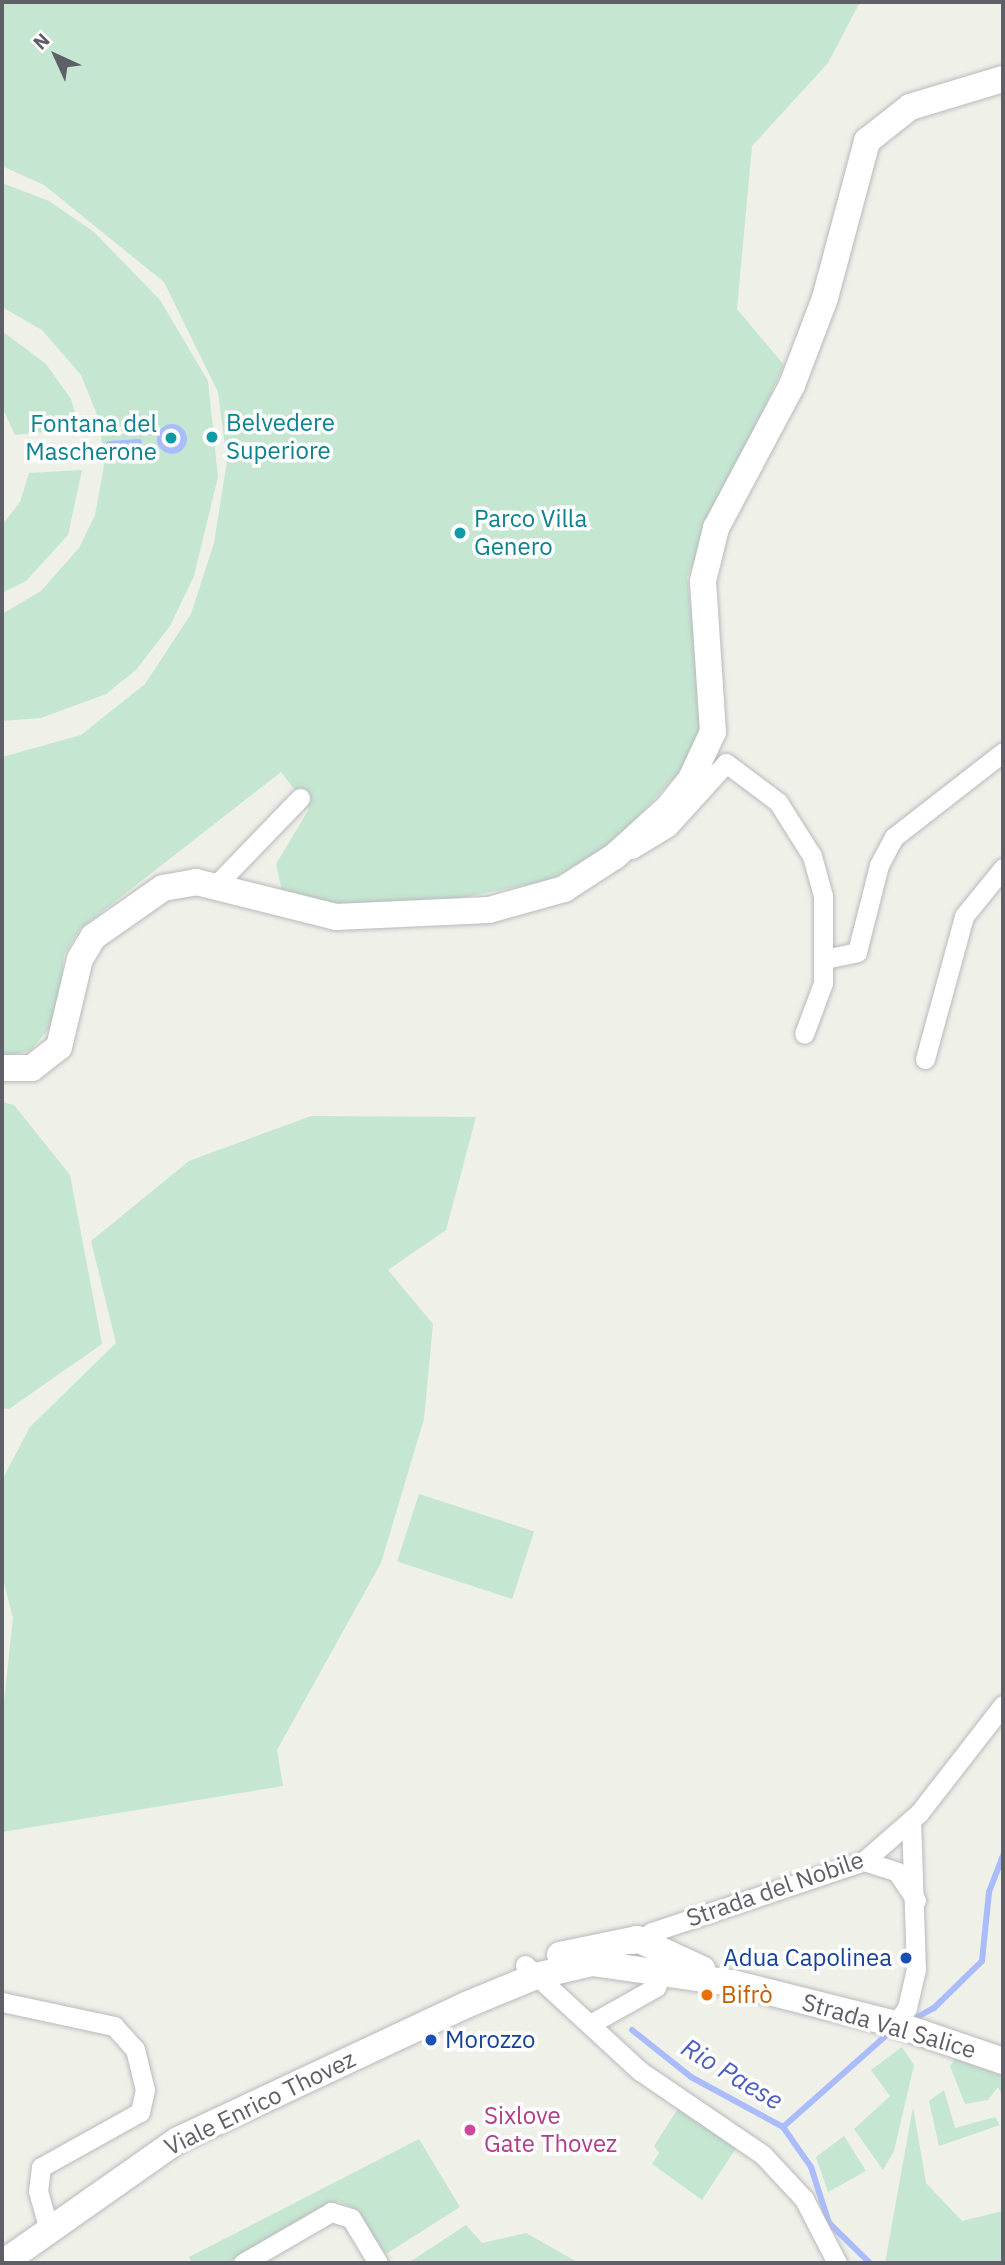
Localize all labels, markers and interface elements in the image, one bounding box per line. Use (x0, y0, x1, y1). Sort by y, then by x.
north arrow (21, 21, 91, 91)
text: N (28, 28, 54, 55)
place label: Belvedere Superiore (226, 409, 335, 465)
place label: Fontana del Mascherone (25, 410, 157, 466)
marker: Belvedere Superiore (204, 429, 220, 445)
marker: Fontana del Mascherone (163, 430, 179, 446)
place label: Parco Villa Genero (474, 505, 587, 561)
marker: Parco Villa Genero (452, 525, 468, 541)
street label: Strada del Nobile (683, 1845, 867, 1933)
place label: Adua Capolinea (723, 1944, 892, 1972)
marker: Adua Capolinea (898, 1950, 914, 1966)
place label: Bifrò (721, 1981, 773, 2009)
marker: Bifrò (699, 1987, 715, 2003)
street label: Strada Val Salice (799, 1987, 979, 2065)
place label: Morozzo (445, 2026, 535, 2054)
marker: Morozzo (423, 2032, 439, 2048)
water label: Rio Paese (676, 2032, 788, 2116)
street label: Viale Enrico Thovez (160, 2044, 360, 2162)
place label: Sixlove Gate Thovez (484, 2102, 617, 2158)
marker: Sixlove Gate Thovez (462, 2122, 478, 2138)

